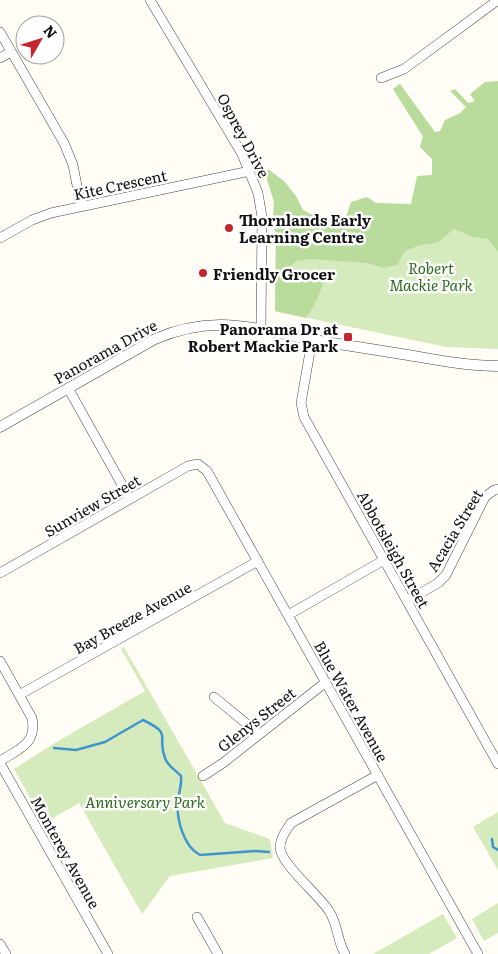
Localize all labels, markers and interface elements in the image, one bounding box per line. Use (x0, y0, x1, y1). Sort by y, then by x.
north arrow (15, 15, 65, 65)
text: N (39, 20, 63, 42)
street label: Osprey Drive (212, 89, 276, 182)
street label: Kite Crescent (71, 163, 169, 205)
place label: Thornlands Early Learning Centre (239, 208, 372, 248)
marker: Thornlands Early Learning Centre (223, 222, 235, 234)
park label: Robert Mackie Park (389, 256, 474, 296)
place label: Friendly Grocer (213, 262, 335, 285)
marker: Friendly Grocer (197, 267, 209, 279)
street label: Panorama Drive (49, 313, 161, 389)
place label: Panorama Dr at Robert Mackie Park (188, 317, 339, 357)
marker: Panorama Dr at Robert Mackie Park (342, 331, 354, 343)
street label: Sunview Street (39, 468, 145, 542)
street label: Acacia Street (420, 484, 488, 576)
street label: Abbotsleigh Street (352, 486, 436, 612)
street label: Bay Breeze Avenue (69, 575, 195, 659)
street label: Blue Water Avenue (309, 636, 395, 766)
street label: Glenys Street (212, 681, 300, 757)
park label: Anniversary Park (85, 790, 206, 813)
street label: Monterey Avenue (26, 792, 107, 913)

